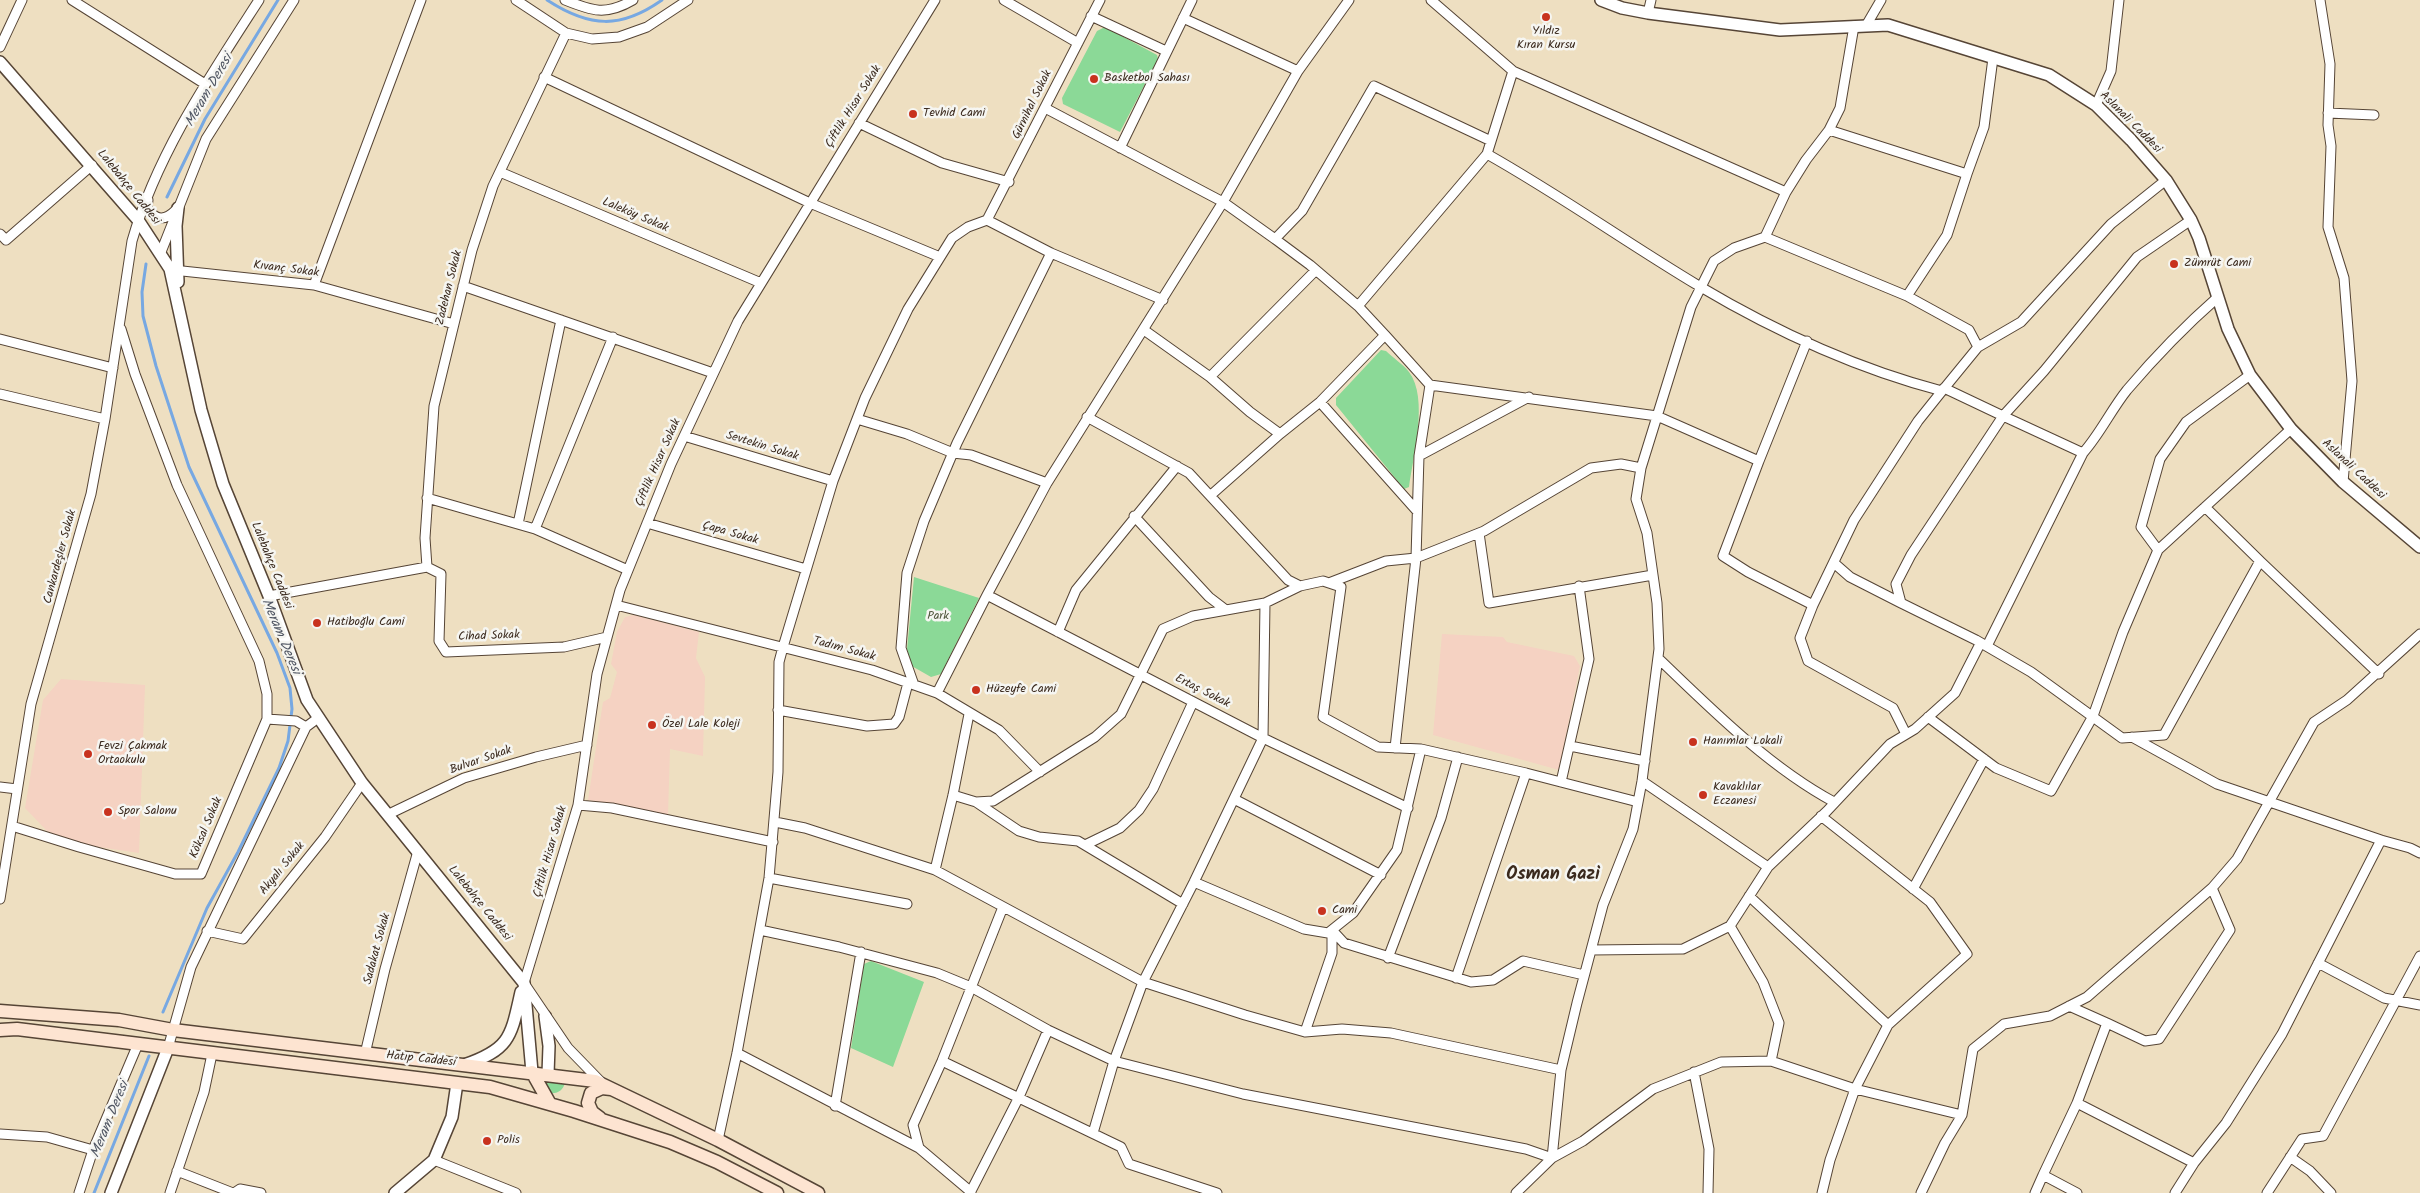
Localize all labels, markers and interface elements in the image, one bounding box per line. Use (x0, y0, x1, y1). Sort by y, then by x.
marker: Yıldız Kıran Kursu (1540, 11, 1552, 23)
place label: Yıldız Kıran Kursu (1517, 25, 1575, 53)
water label: Meram Deresi (183, 52, 237, 130)
street label: Çiftlik Hisar Sokak (823, 63, 885, 151)
street label: Gürnihal Sokak (1010, 68, 1056, 142)
place label: Basketbol Sahası (1104, 72, 1190, 86)
marker: Basketbol Sahası (1088, 73, 1100, 85)
street label: Aslanali Caddesi (2096, 89, 2164, 157)
place label: Tevhid Cami (923, 107, 985, 121)
marker: Tevhid Cami (907, 108, 919, 120)
street label: Lalebahçe Caddesi (93, 147, 163, 229)
street label: Laleköy Sokak (600, 196, 670, 236)
street label: Zadehan Sokak (434, 249, 466, 327)
place label: Zümrüt Cami (2184, 257, 2251, 271)
marker: Zümrüt Cami (2168, 258, 2180, 270)
street label: Kıvanç Sokak (252, 259, 320, 281)
street label: Çiftlik Hisar Sokak (633, 417, 685, 509)
street label: Sevtekin Sokak (724, 429, 800, 465)
street label: Aslanali Caddesi (2318, 437, 2388, 503)
street label: Cankardeşler Sokak (42, 508, 80, 606)
street label: Çapa Sokak (700, 519, 760, 549)
street label: Lalebahçe Caddesi (247, 520, 295, 612)
water label: Meram Deresi (256, 597, 304, 677)
park label: Park (927, 610, 949, 624)
place label: Hatiboğlu Cami (327, 616, 404, 630)
marker: Hatiboğlu Cami (311, 617, 323, 629)
street label: Cihad Sokak (458, 629, 520, 645)
street label: Tadım Sokak (811, 635, 877, 665)
street label: Ertaş Sokak (1172, 672, 1232, 712)
place label: Hüzeyfe Cami (986, 683, 1056, 697)
marker: Hüzeyfe Cami (970, 684, 982, 696)
place label: Özel Lale Koleji (662, 718, 740, 732)
marker: Özel Lale Koleji (646, 719, 658, 731)
place label: Hanımlar Lokali (1703, 735, 1782, 749)
marker: Hanımlar Lokali (1687, 736, 1699, 748)
place label: Fevzi Çakmak Ortaokulu (98, 740, 167, 768)
street label: Bulvar Sokak (448, 744, 514, 778)
marker: Fevzi Çakmak Ortaokulu (82, 748, 94, 760)
place label: Kavaklılar Eczanesi (1713, 781, 1761, 809)
marker: Kavaklılar Eczanesi (1697, 789, 1709, 801)
street label: Köksal Sokak (188, 795, 226, 861)
place label: Spor Salonu (118, 805, 177, 819)
street label: Çiftlik Hisar Sokak (531, 805, 571, 899)
marker: Spor Salonu (102, 806, 114, 818)
street label: Akyalı Sokak (257, 840, 309, 898)
street label: Lalebahçe Caddesi (444, 863, 514, 945)
district label: Osman Gazi (1506, 865, 1600, 887)
place label: Cami (1332, 904, 1357, 918)
marker: Cami (1316, 905, 1328, 917)
street label: Sadakat Sokak (362, 912, 394, 986)
street label: Hatıp Caddesi (385, 1049, 457, 1071)
water label: Meram Deresi (88, 1079, 134, 1161)
place label: Polis (497, 1134, 520, 1148)
marker: Polis (481, 1135, 493, 1147)

